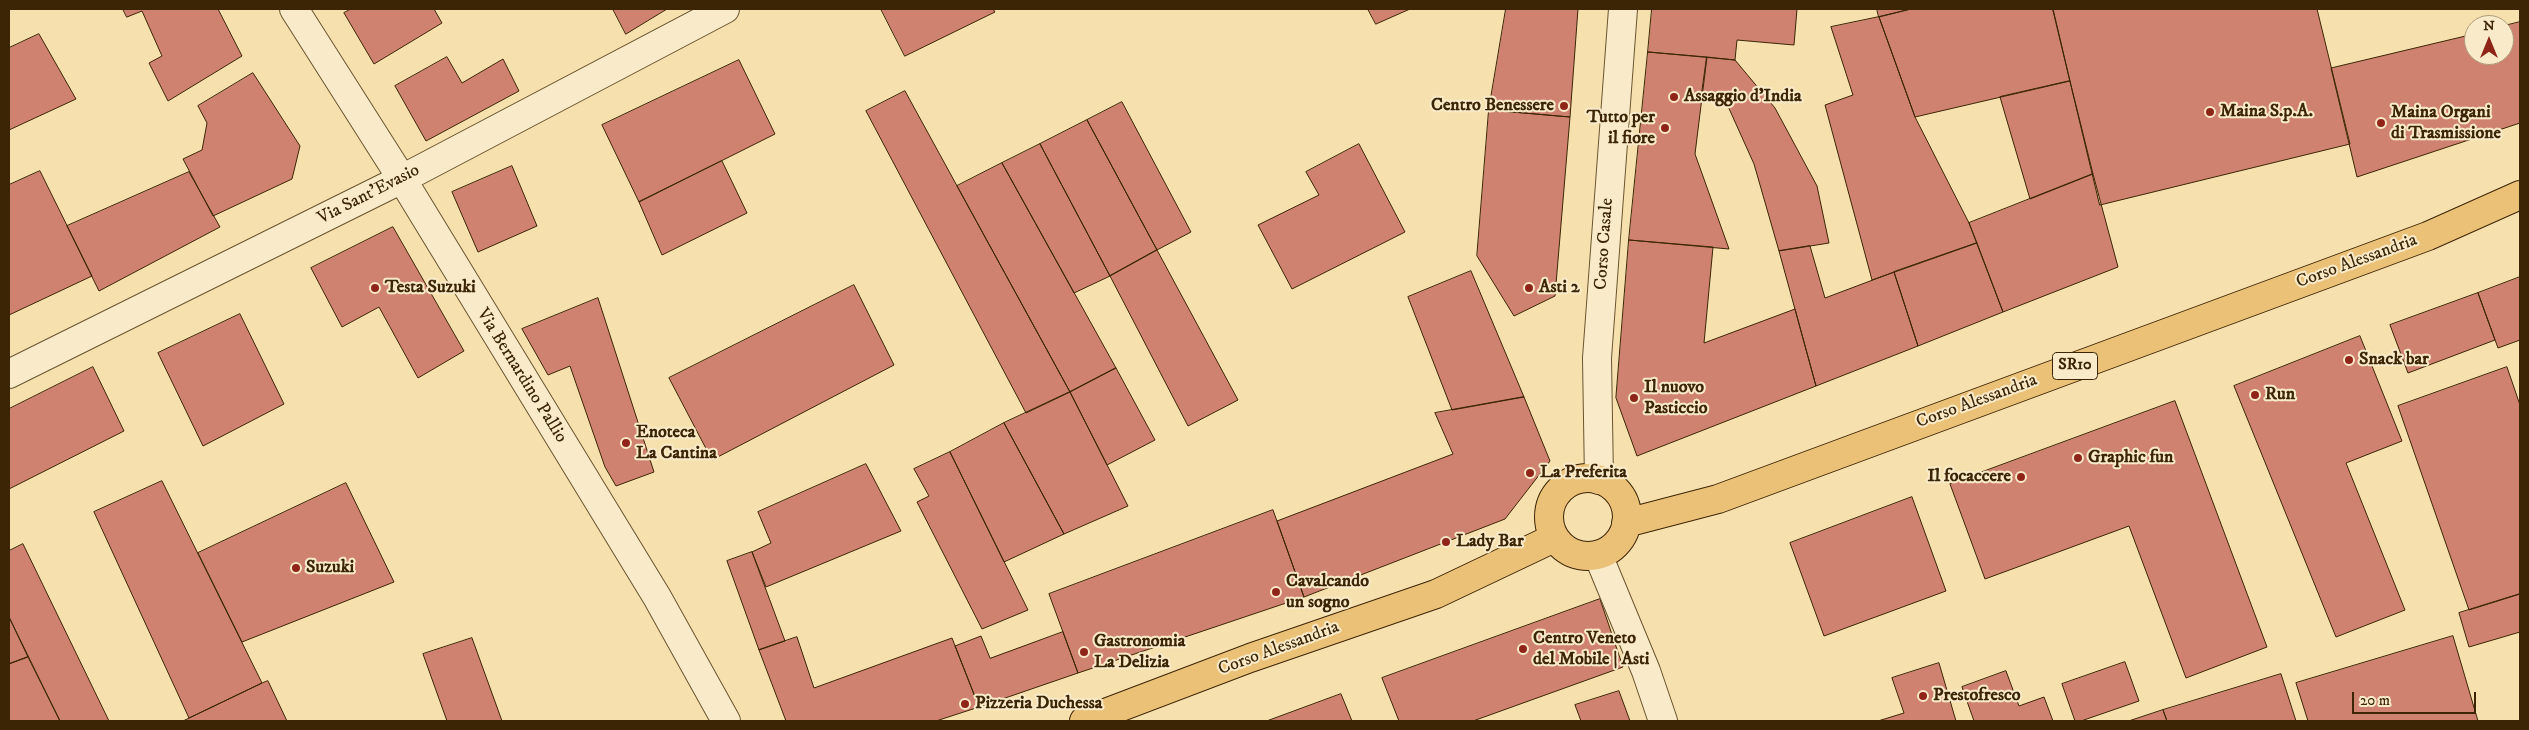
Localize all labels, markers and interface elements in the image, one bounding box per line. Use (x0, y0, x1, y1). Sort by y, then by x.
north arrow (2464, 15, 2514, 65)
text: N (2483, 17, 2495, 35)
place label: Assaggio d'India (1684, 86, 1802, 108)
marker: Assaggio d'India (1668, 91, 1680, 103)
place label: Centro Benessere (1431, 95, 1554, 117)
marker: Centro Benessere (1558, 100, 1570, 112)
place label: Maina S.p.A. (2220, 101, 2313, 123)
place label: Maina Organi di Trasmissione (2391, 102, 2501, 144)
marker: Maina S.p.A. (2204, 106, 2216, 118)
place label: Tutto per il fiore (1587, 107, 1655, 150)
marker: Maina Organi di Trasmissione (2375, 117, 2387, 129)
marker: Tutto per il fiore (1659, 122, 1671, 134)
street label: Via Sant'Evasio (314, 160, 424, 230)
street label: Corso Casale (1591, 197, 1619, 291)
street label: Corso Alessandria (2294, 230, 2420, 294)
place label: Testa Suzuki (385, 277, 476, 299)
place label: Asti 2 (1539, 277, 1580, 299)
marker: Testa Suzuki (369, 282, 381, 294)
marker: Asti 2 (1523, 282, 1535, 294)
street label: Via Bernardino Pallio (471, 305, 571, 447)
place label: Snack bar (2359, 349, 2429, 371)
road number: SR10 (2052, 352, 2098, 380)
marker: Snack bar (2343, 354, 2355, 366)
street label: Corso Alessandria (1914, 370, 2040, 434)
place label: Il nuovo Pasticcio (1644, 377, 1707, 419)
place label: Run (2265, 384, 2295, 406)
marker: Run (2249, 389, 2261, 401)
marker: Il nuovo Pasticcio (1628, 392, 1640, 404)
place label: Enoteca La Cantina (636, 422, 717, 464)
marker: Enoteca La Cantina (620, 437, 632, 449)
place label: Graphic fun (2088, 447, 2173, 469)
marker: Graphic fun (2072, 452, 2084, 464)
place label: La Preferita (1540, 462, 1627, 484)
place label: Il focaccere (1927, 466, 2011, 488)
marker: La Preferita (1524, 467, 1536, 479)
marker: Il focaccere (2015, 471, 2027, 483)
place label: Lady Bar (1456, 531, 1524, 553)
marker: Lady Bar (1440, 536, 1452, 548)
place label: Suzuki (306, 557, 354, 579)
marker: Suzuki (290, 562, 302, 574)
place label: Cavalcando un sogno (1286, 571, 1369, 614)
marker: Cavalcando un sogno (1270, 586, 1282, 598)
street label: Corso Alessandria (1216, 617, 1342, 681)
place label: Centro Veneto del Mobile | Asti (1533, 628, 1649, 670)
place label: Gastronomia La Delizia (1094, 631, 1185, 674)
marker: Centro Veneto del Mobile | Asti (1517, 643, 1529, 655)
marker: Gastronomia La Delizia (1078, 646, 1090, 658)
scale bar (2354, 682, 2478, 714)
place label: Prestofresco (1933, 685, 2020, 707)
marker: Prestofresco (1917, 690, 1929, 702)
text: 20 m (2360, 691, 2390, 710)
place label: Pizzeria Duchessa (975, 693, 1102, 715)
marker: Pizzeria Duchessa (959, 698, 971, 710)

